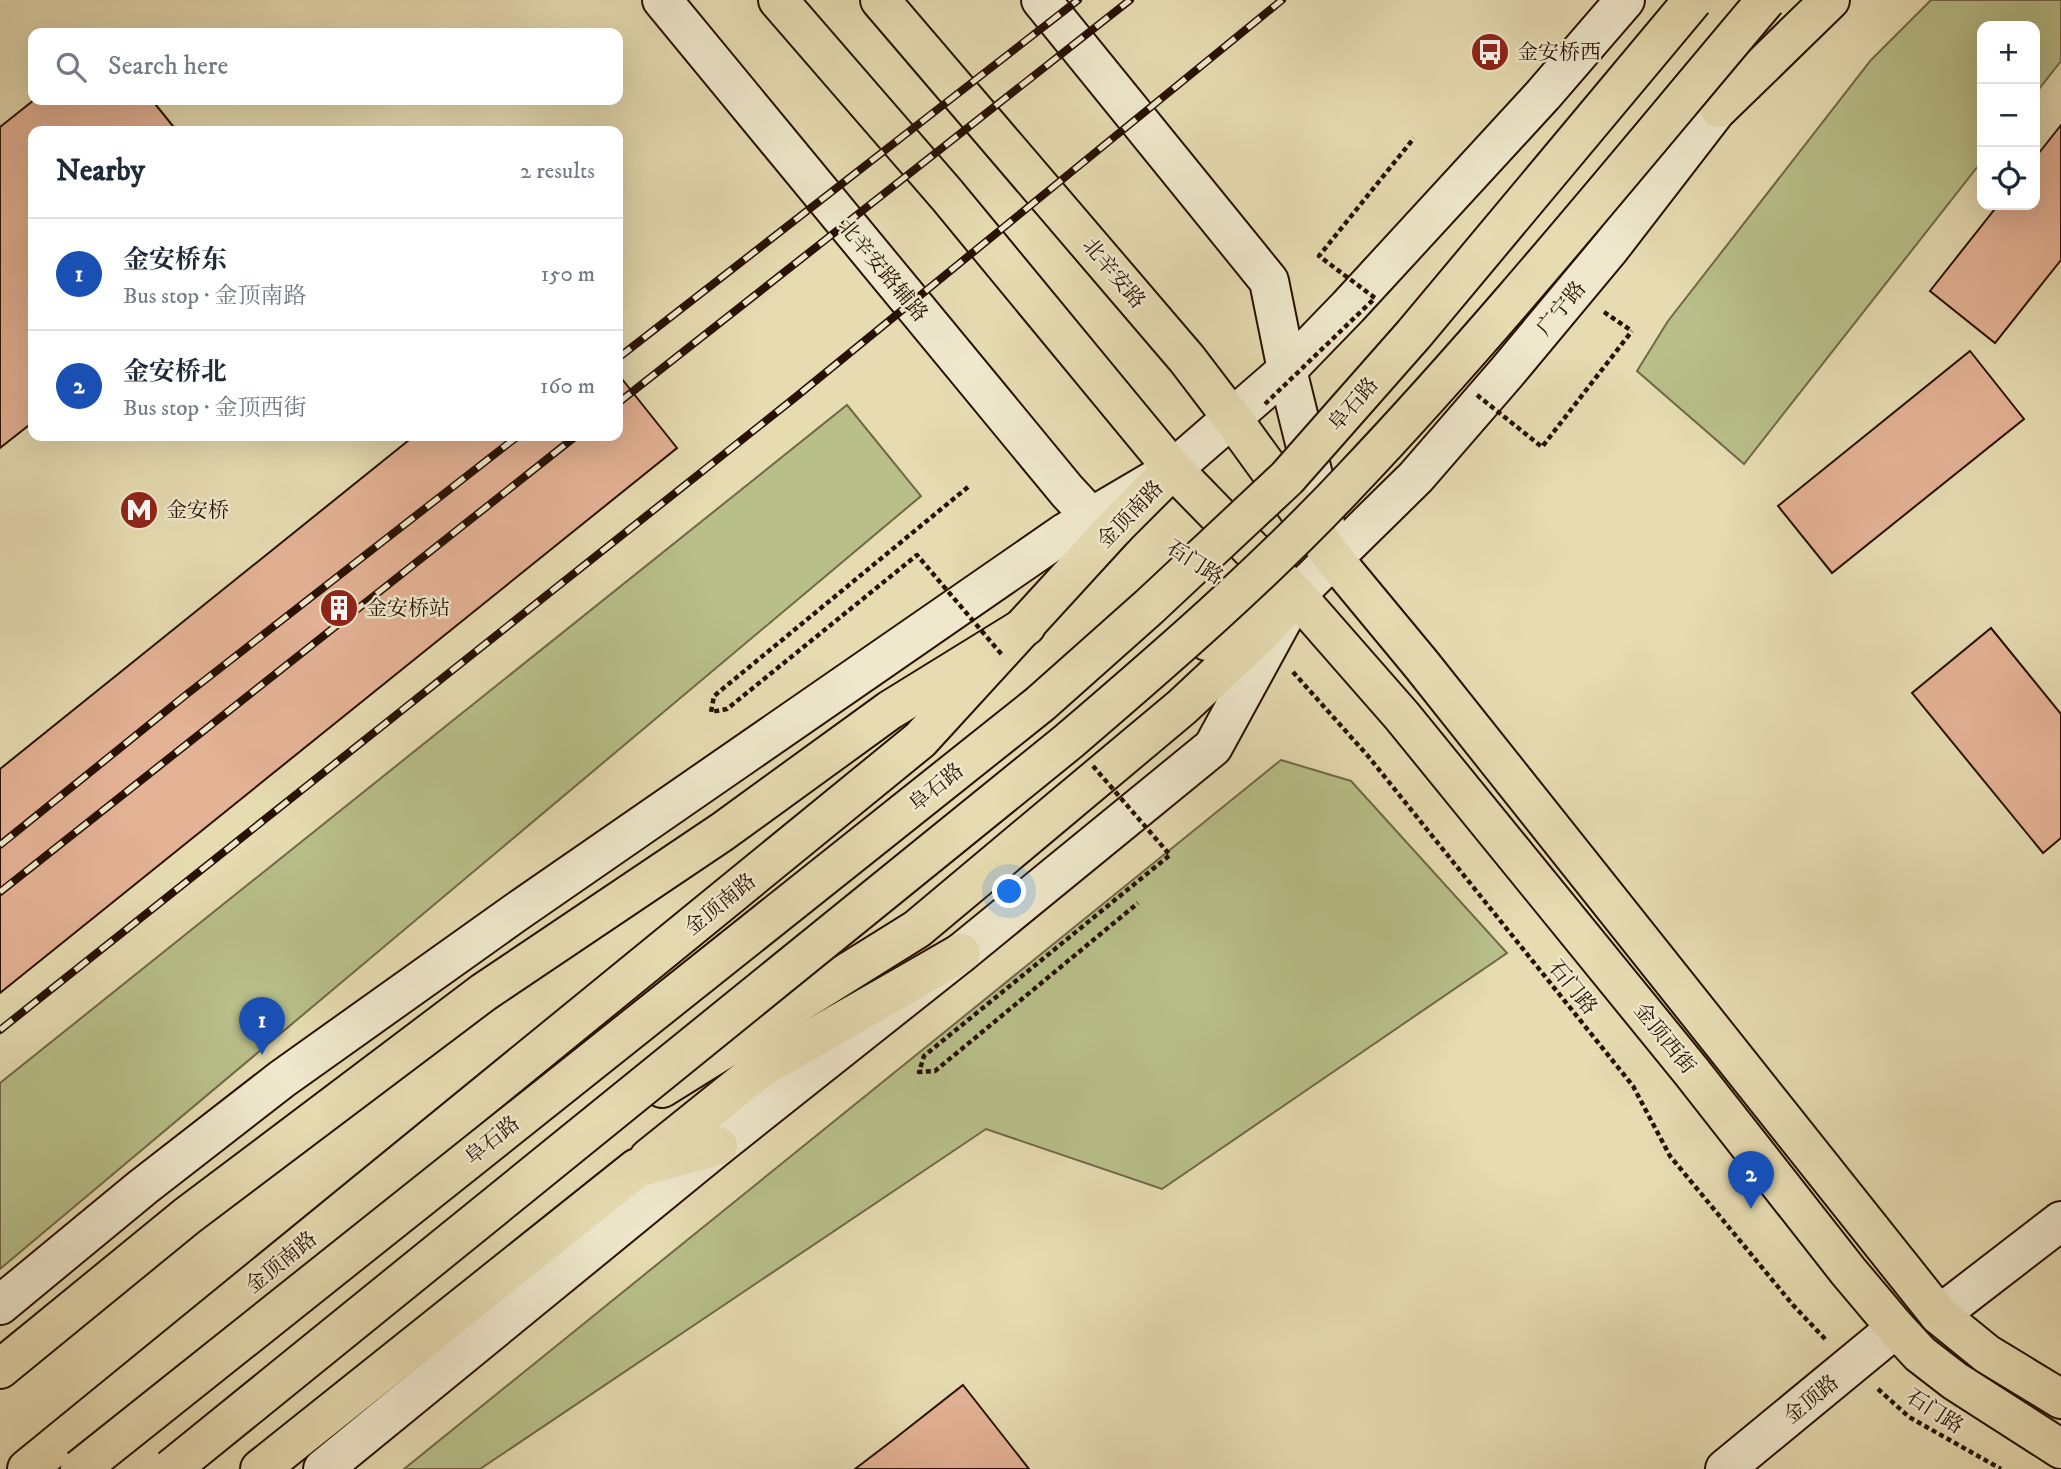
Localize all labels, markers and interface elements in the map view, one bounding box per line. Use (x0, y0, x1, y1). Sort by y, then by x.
map controls (1977, 21, 2040, 210)
button: + (1977, 21, 2040, 84)
search box (28, 28, 623, 105)
bus stop icon: 金安桥西 (1469, 31, 1511, 73)
place label: 金安桥西 (1517, 40, 1601, 66)
icon: search (52, 48, 90, 86)
text: Search here (108, 50, 228, 83)
button: − (1977, 84, 2040, 147)
button: locate (1977, 147, 2040, 210)
text: Nearby (56, 153, 145, 190)
text: 2 results (520, 157, 595, 186)
street label: 北辛安路辅路 (832, 214, 933, 327)
street label: 北辛安路 (1076, 233, 1150, 314)
text: 金安桥东 (123, 244, 227, 277)
text: 1 (75, 260, 83, 289)
text: 150 m (541, 260, 595, 289)
street label: 广宁路 (1532, 276, 1592, 341)
text: Bus stop · 金顶南路 (123, 282, 306, 311)
text: 金安桥北 (123, 356, 227, 389)
text: 2 (73, 372, 85, 401)
text: 160 m (540, 372, 595, 401)
street label: 阜石路 (1323, 372, 1384, 437)
text: Bus stop · 金顶西街 (123, 394, 306, 423)
street label: 金顶南路 (1092, 475, 1169, 554)
metro station icon: 金安桥 (118, 489, 160, 531)
place label: 金安桥 (166, 498, 229, 524)
street label: 石门路 (1161, 535, 1228, 591)
building icon: 金安桥站 (318, 587, 360, 629)
place label: 金安桥站 (366, 596, 450, 622)
street label: 阜石路 (904, 758, 969, 818)
street label: 金顶南路 (680, 868, 761, 941)
your location (992, 874, 1026, 908)
street label: 石门路 (1542, 955, 1602, 1020)
pin: 1 (239, 997, 285, 1055)
street label: 金顶西街 (1628, 998, 1701, 1079)
street label: 阜石路 (460, 1111, 525, 1171)
pin: 2 (1728, 1151, 1774, 1209)
street label: 金顶南路 (241, 1226, 322, 1299)
street label: 金顶路 (1779, 1370, 1844, 1430)
street label: 石门路 (1901, 1384, 1968, 1440)

